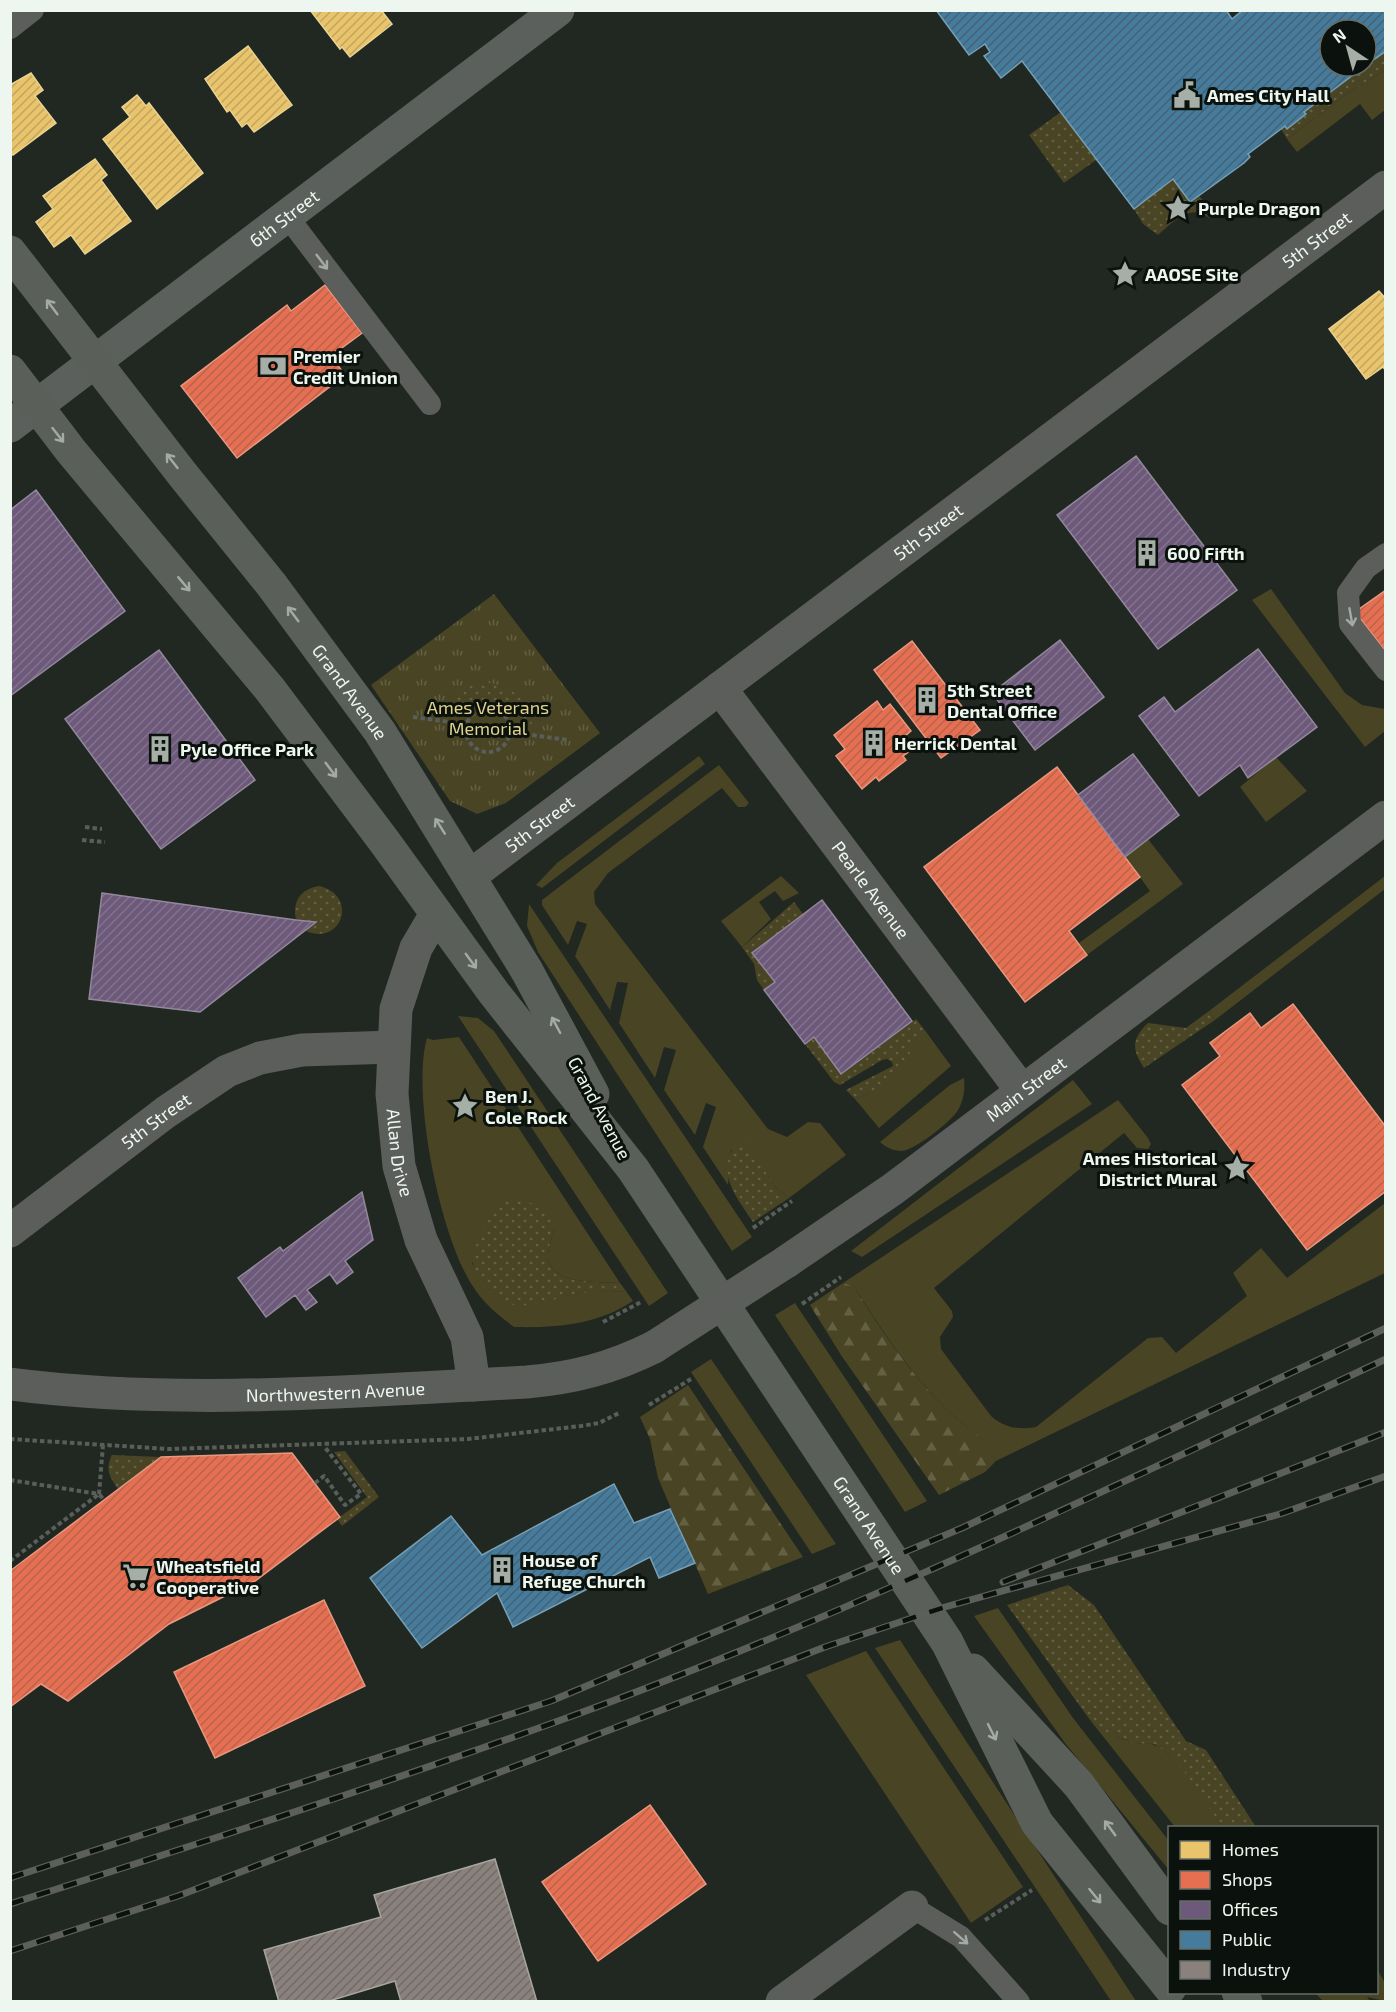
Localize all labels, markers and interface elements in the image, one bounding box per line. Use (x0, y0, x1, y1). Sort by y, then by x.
north arrow (1318, 18, 1378, 78)
text: N (1329, 24, 1349, 47)
public building icon: Ames City Hall (1172, 80, 1202, 110)
place label: Ames City Hall (1207, 84, 1329, 106)
street label: 6th Street (245, 184, 323, 251)
place icon: Purple Dragon (1163, 193, 1193, 223)
place label: Purple Dragon (1198, 197, 1320, 219)
street label: 5th Street (1277, 206, 1355, 273)
one-way arrow (316, 254, 329, 270)
place icon: AAOSE Site (1110, 259, 1140, 289)
place label: AAOSE Site (1145, 263, 1239, 285)
one-way arrow (46, 299, 59, 315)
place label: Premier Credit Union (293, 345, 398, 388)
bank icon: Premier Credit Union (258, 351, 288, 381)
one-way arrow (52, 426, 65, 442)
one-way arrow (165, 454, 178, 470)
street label: 5th Street (889, 498, 967, 565)
building icon: 600 Fifth (1132, 538, 1162, 568)
place label: 600 Fifth (1167, 542, 1245, 564)
one-way arrow (177, 576, 191, 591)
one-way arrow (287, 606, 300, 622)
one-way arrow (1346, 607, 1357, 626)
street label: Grand Avenue (308, 640, 393, 743)
place label: 5th Street Dental Office (947, 679, 1057, 722)
building icon: 5th Street Dental Office (912, 685, 942, 715)
park label: Ames Veterans Memorial (427, 696, 549, 739)
building icon: Herrick Dental (859, 728, 889, 758)
place label: Herrick Dental (894, 732, 1017, 754)
building icon: Pyle Office Park (145, 734, 175, 764)
place label: Pyle Office Park (180, 738, 314, 760)
one-way arrow (324, 762, 337, 778)
street label: 5th Street (501, 790, 579, 857)
one-way arrow (433, 818, 445, 835)
street label: Pearle Avenue (827, 837, 915, 943)
one-way arrow (465, 952, 477, 968)
one-way arrow (550, 1017, 562, 1034)
street label: Main Street (981, 1051, 1070, 1126)
street label: Grand Avenue (564, 1053, 636, 1163)
place label: Ben J. Cole Rock (485, 1085, 568, 1128)
street label: 5th Street (117, 1088, 195, 1153)
place icon: Ben J. Cole Rock (450, 1091, 480, 1121)
street label: Allan Drive (382, 1108, 419, 1199)
place label: Ames Historical District Mural (1083, 1147, 1217, 1190)
place icon: Ames Historical District Mural (1222, 1153, 1252, 1183)
street label: Northwestern Avenue (246, 1377, 426, 1406)
street label: Grand Avenue (829, 1472, 910, 1578)
place label: House of Refuge Church (522, 1549, 646, 1592)
place label: Wheatsfield Cooperative (156, 1555, 261, 1598)
building icon: House of Refuge Church (487, 1555, 517, 1585)
supermarket icon: Wheatsfield Cooperative (121, 1561, 151, 1591)
one-way arrow (986, 1722, 998, 1740)
one-way arrow (1104, 1821, 1116, 1837)
legend (1168, 1826, 1378, 1994)
text: Homes (1222, 1838, 1279, 1860)
text: Shops (1222, 1868, 1272, 1890)
one-way arrow (1089, 1888, 1102, 1904)
text: Offices (1222, 1898, 1278, 1920)
text: Public (1222, 1928, 1272, 1950)
one-way arrow (953, 1931, 968, 1945)
text: Industry (1222, 1958, 1291, 1980)

